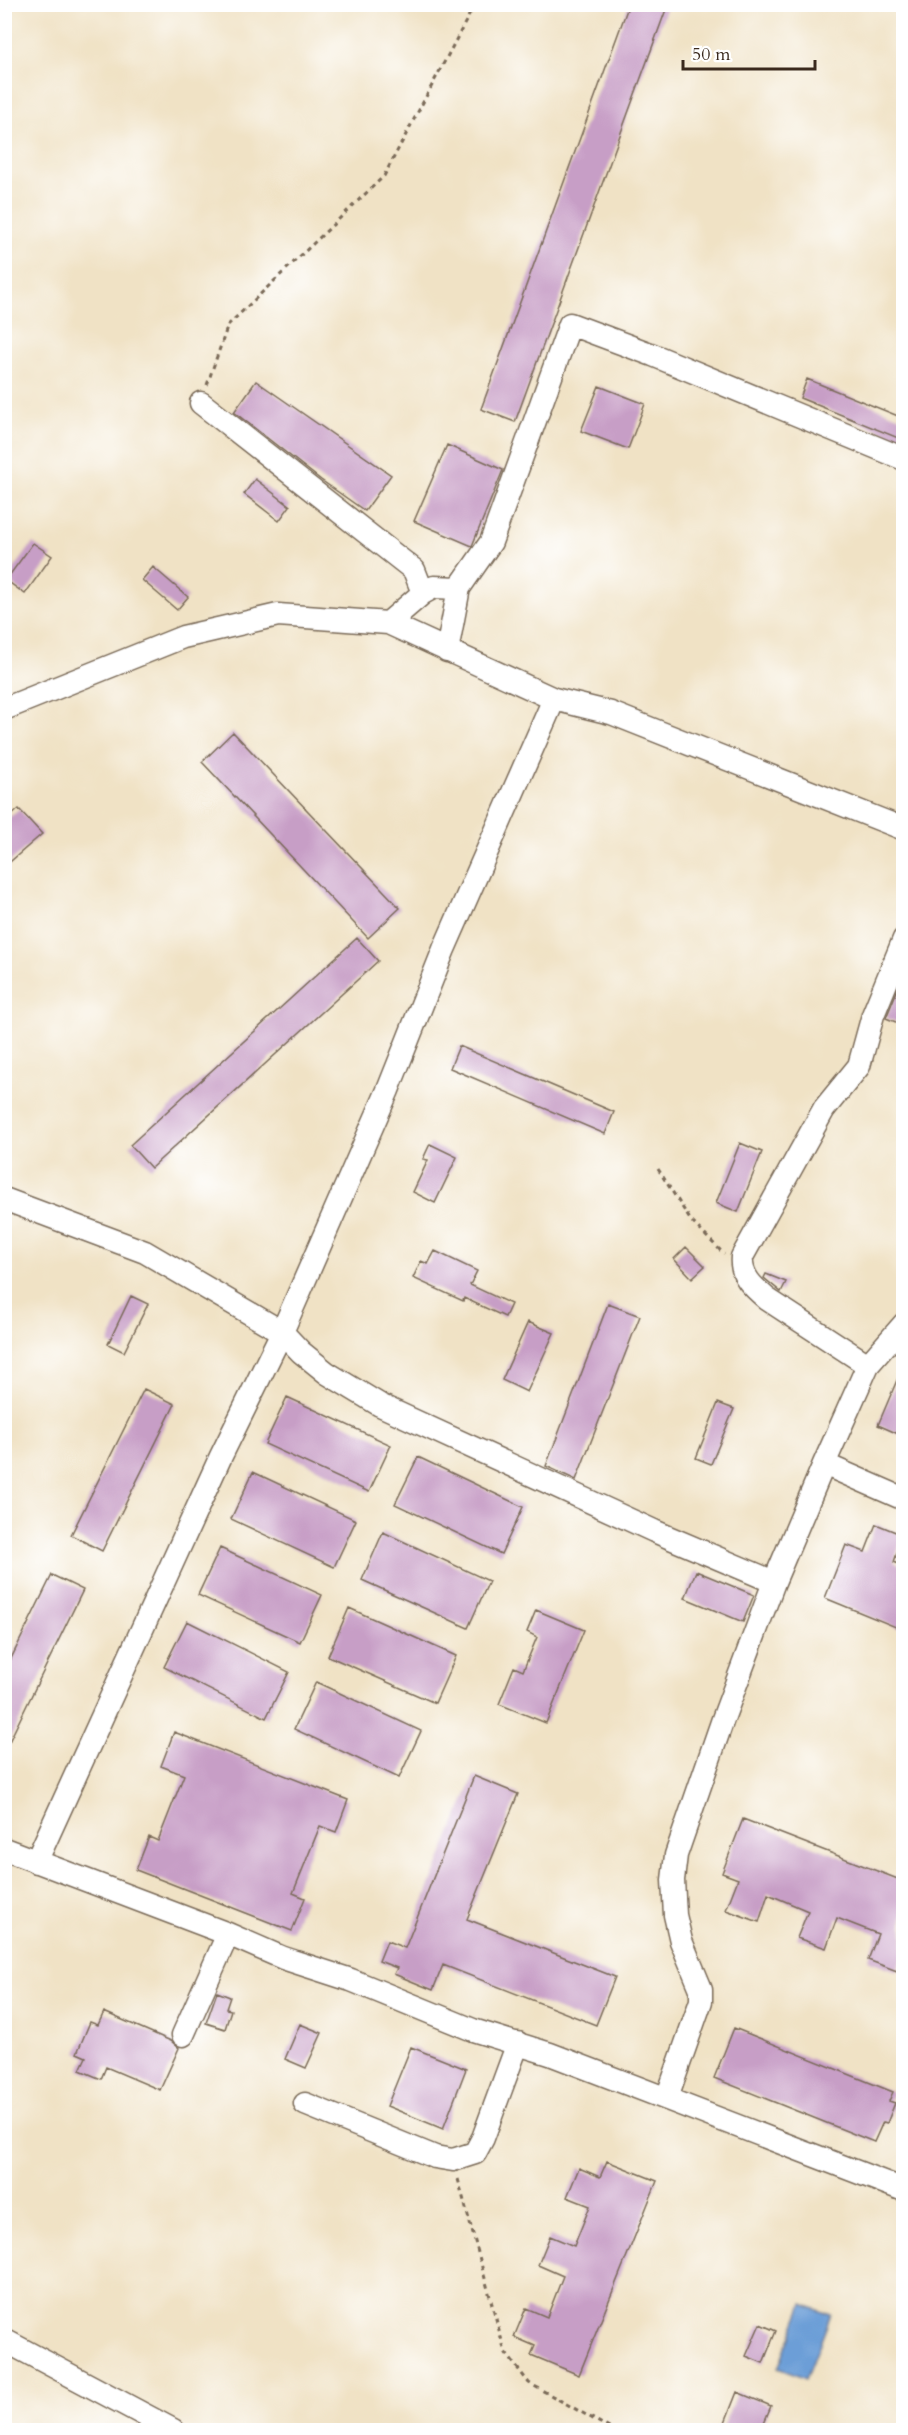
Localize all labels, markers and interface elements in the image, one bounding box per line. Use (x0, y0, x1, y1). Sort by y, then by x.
scale bar (683, 33, 815, 71)
text: 50 m (692, 42, 731, 67)

